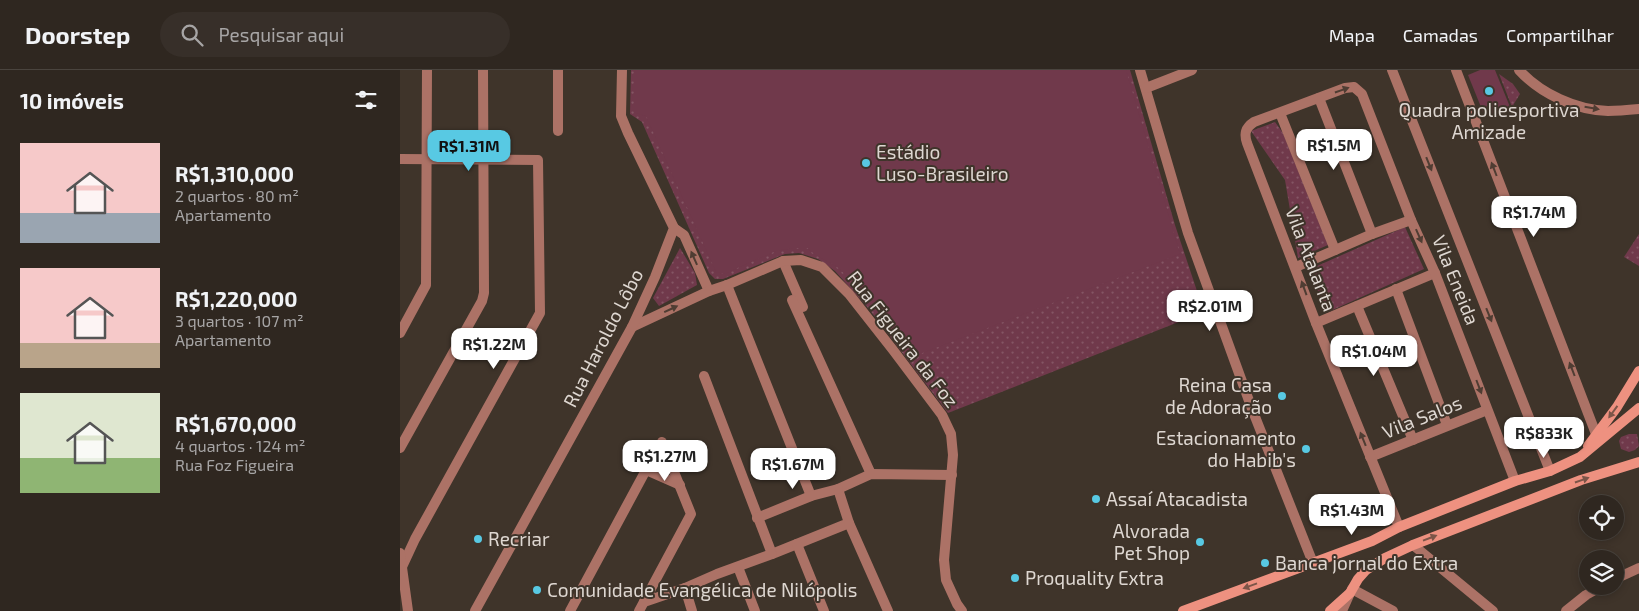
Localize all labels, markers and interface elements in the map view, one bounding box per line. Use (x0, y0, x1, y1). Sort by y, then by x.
search box (160, 12, 510, 57)
text: Doorstep (25, 20, 130, 49)
icon: search (178, 21, 206, 49)
text: Pesquisar aqui (218, 23, 344, 46)
text: Mapa (1329, 24, 1375, 46)
text: Camadas (1403, 24, 1478, 46)
text: Compartilhar (1506, 24, 1614, 46)
one-way arrow (1334, 85, 1349, 93)
marker: Quadra poliesportiva Amizade (1483, 85, 1495, 97)
icon: filters (352, 86, 380, 114)
text: 10 imóveis (20, 88, 124, 113)
place label: Quadra poliesportiva Amizade (1399, 98, 1579, 143)
one-way arrow (1584, 105, 1600, 113)
pin: R$1.5M (1293, 128, 1375, 171)
pin: R$1.31M (423, 129, 515, 172)
text: R$1.5M (1307, 135, 1361, 154)
text: R$1.31M (438, 136, 500, 155)
place label: Estádio Luso-Brasileiro (876, 140, 1009, 185)
marker: Estádio Luso-Brasileiro (860, 157, 872, 169)
one-way arrow (1425, 157, 1433, 172)
text: R$1,310,000 (175, 161, 294, 186)
one-way arrow (1490, 161, 1498, 176)
icon: home (60, 163, 120, 223)
text: 2 quartos · 80 m² (175, 186, 299, 205)
pin: R$1.74M (1488, 196, 1580, 238)
text: R$1.74M (1502, 202, 1566, 221)
street label: Vila Atalanta (1281, 203, 1342, 314)
text: Apartamento (175, 205, 271, 224)
one-way arrow (1415, 229, 1423, 243)
street label: Vila Eneida (1428, 232, 1485, 328)
one-way arrow (690, 251, 698, 265)
street label: Rua Haroldo Lôbo (558, 265, 647, 411)
street label: Rua Figueira da Foz (843, 266, 964, 411)
one-way arrow (1300, 280, 1308, 295)
text: R$1,220,000 (175, 286, 297, 311)
icon: home (60, 288, 120, 348)
pin: R$2.01M (1164, 290, 1256, 332)
text: R$2.01M (1178, 296, 1242, 315)
one-way arrow (663, 305, 678, 313)
one-way arrow (1485, 308, 1493, 323)
text: 3 quartos · 107 m² (175, 311, 304, 330)
pin: R$1.22M (448, 328, 540, 370)
text: Apartamento (175, 330, 271, 349)
text: R$1.22M (462, 334, 526, 353)
pin: R$1.04M (1328, 334, 1420, 377)
text: R$1.04M (1341, 341, 1407, 360)
one-way arrow (1568, 362, 1575, 377)
place label: Reina Casa de Adoração (1165, 373, 1272, 419)
one-way arrow (1475, 380, 1483, 395)
marker: Reina Casa de Adoração (1276, 390, 1288, 402)
street label: Vila Salos (1379, 390, 1465, 443)
one-way arrow (1607, 405, 1618, 418)
text: R$1,670,000 (175, 411, 297, 436)
icon: home (60, 413, 120, 473)
pin: R$833K (1503, 416, 1585, 459)
text: R$833K (1515, 423, 1573, 442)
place label: Estacionamento do Habib's (1156, 426, 1296, 471)
one-way arrow (1359, 432, 1366, 447)
text: 4 quartos · 124 m² (175, 436, 305, 455)
pin: R$1.27M (619, 440, 711, 482)
marker: Estacionamento do Habib's (1300, 443, 1312, 455)
text: R$1.27M (634, 446, 696, 465)
pin: R$1.67M (747, 448, 839, 490)
text: R$1.67M (762, 454, 824, 473)
text: Rua Foz Figueira (175, 455, 294, 474)
one-way arrow (1575, 476, 1590, 484)
place label: Assaí Atacadista (1106, 487, 1248, 510)
marker: Assaí Atacadista (1090, 493, 1102, 505)
pin: R$1.43M (1306, 494, 1398, 536)
map controls (1579, 495, 1624, 595)
button: locate (1579, 495, 1624, 540)
text: R$1.43M (1320, 500, 1384, 519)
place label: Alvorada Pet Shop (1113, 519, 1190, 564)
place label: Recriar (488, 527, 550, 550)
marker: Recriar (472, 533, 484, 545)
one-way arrow (1423, 534, 1438, 542)
marker: Alvorada Pet Shop (1194, 536, 1206, 548)
button: layers (1579, 550, 1624, 595)
place label: Banca jornal do Extra (1275, 551, 1458, 574)
marker: Banca jornal do Extra (1259, 557, 1271, 569)
place label: Proquality Extra (1025, 566, 1164, 589)
marker: Proquality Extra (1009, 572, 1021, 584)
place label: Comunidade Evangélica de Nilópolis (547, 578, 857, 601)
one-way arrow (1243, 583, 1258, 590)
marker: Comunidade Evangélica de Nilópolis (531, 584, 543, 596)

